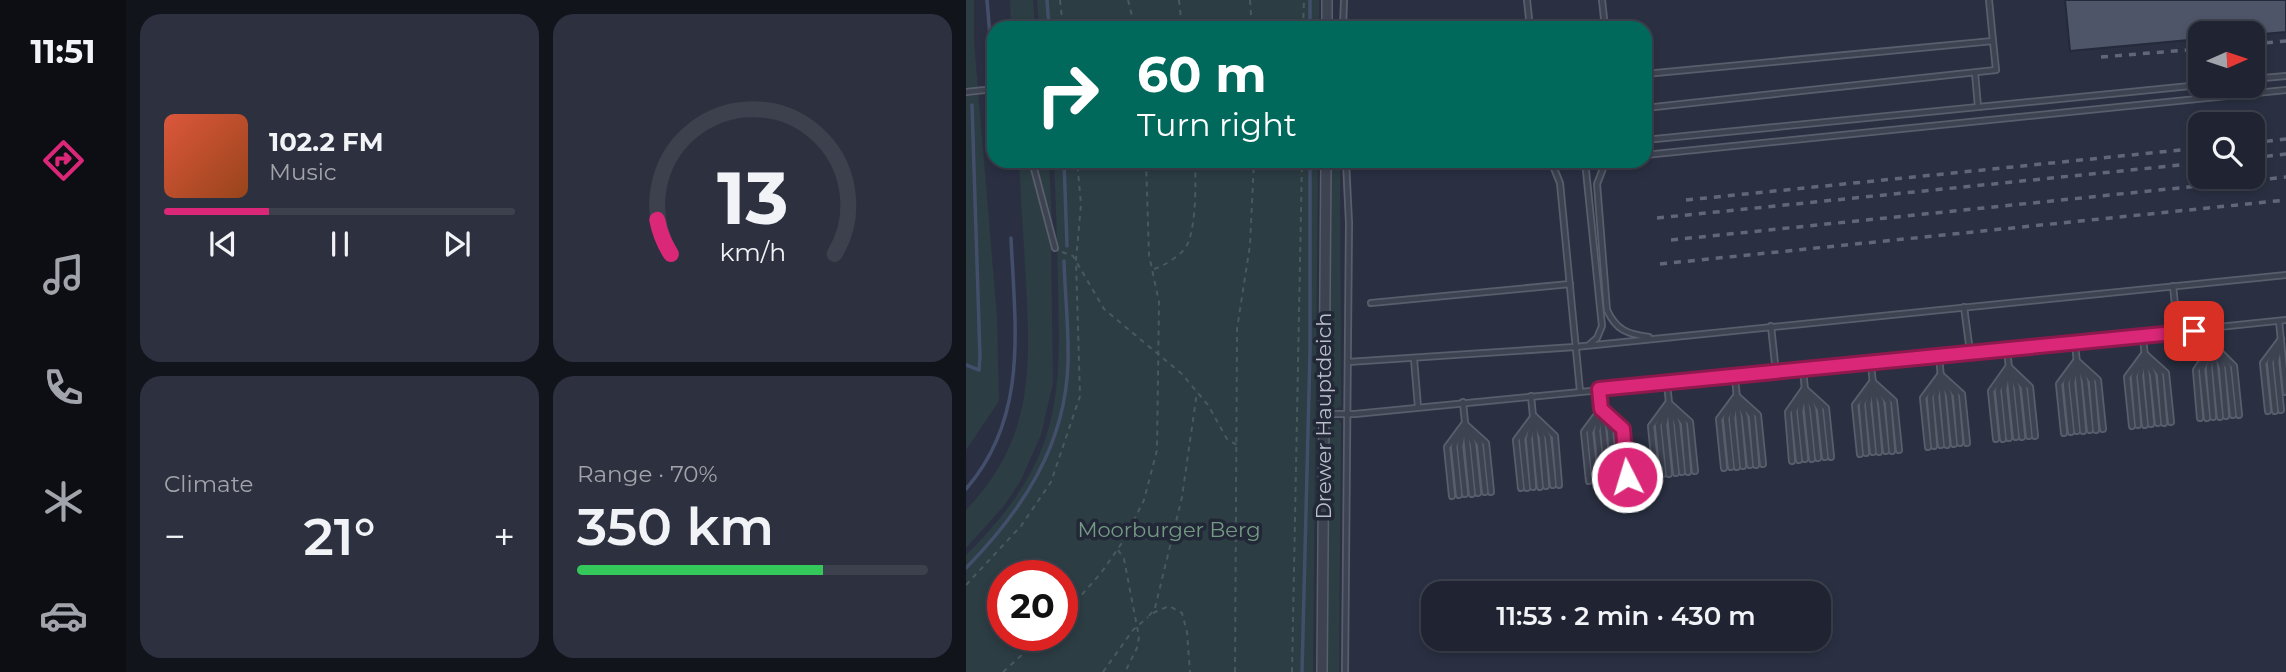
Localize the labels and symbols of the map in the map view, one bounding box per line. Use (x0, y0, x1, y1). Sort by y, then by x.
north arrow (2188, 21, 2264, 98)
pin (2164, 301, 2224, 361)
street label: Drewer Hauptdeich (1311, 312, 1336, 520)
position arrow (1590, 440, 1664, 514)
park label: Moorburger Berg (1077, 517, 1261, 542)
speed limit sign: 20 (987, 560, 1078, 651)

